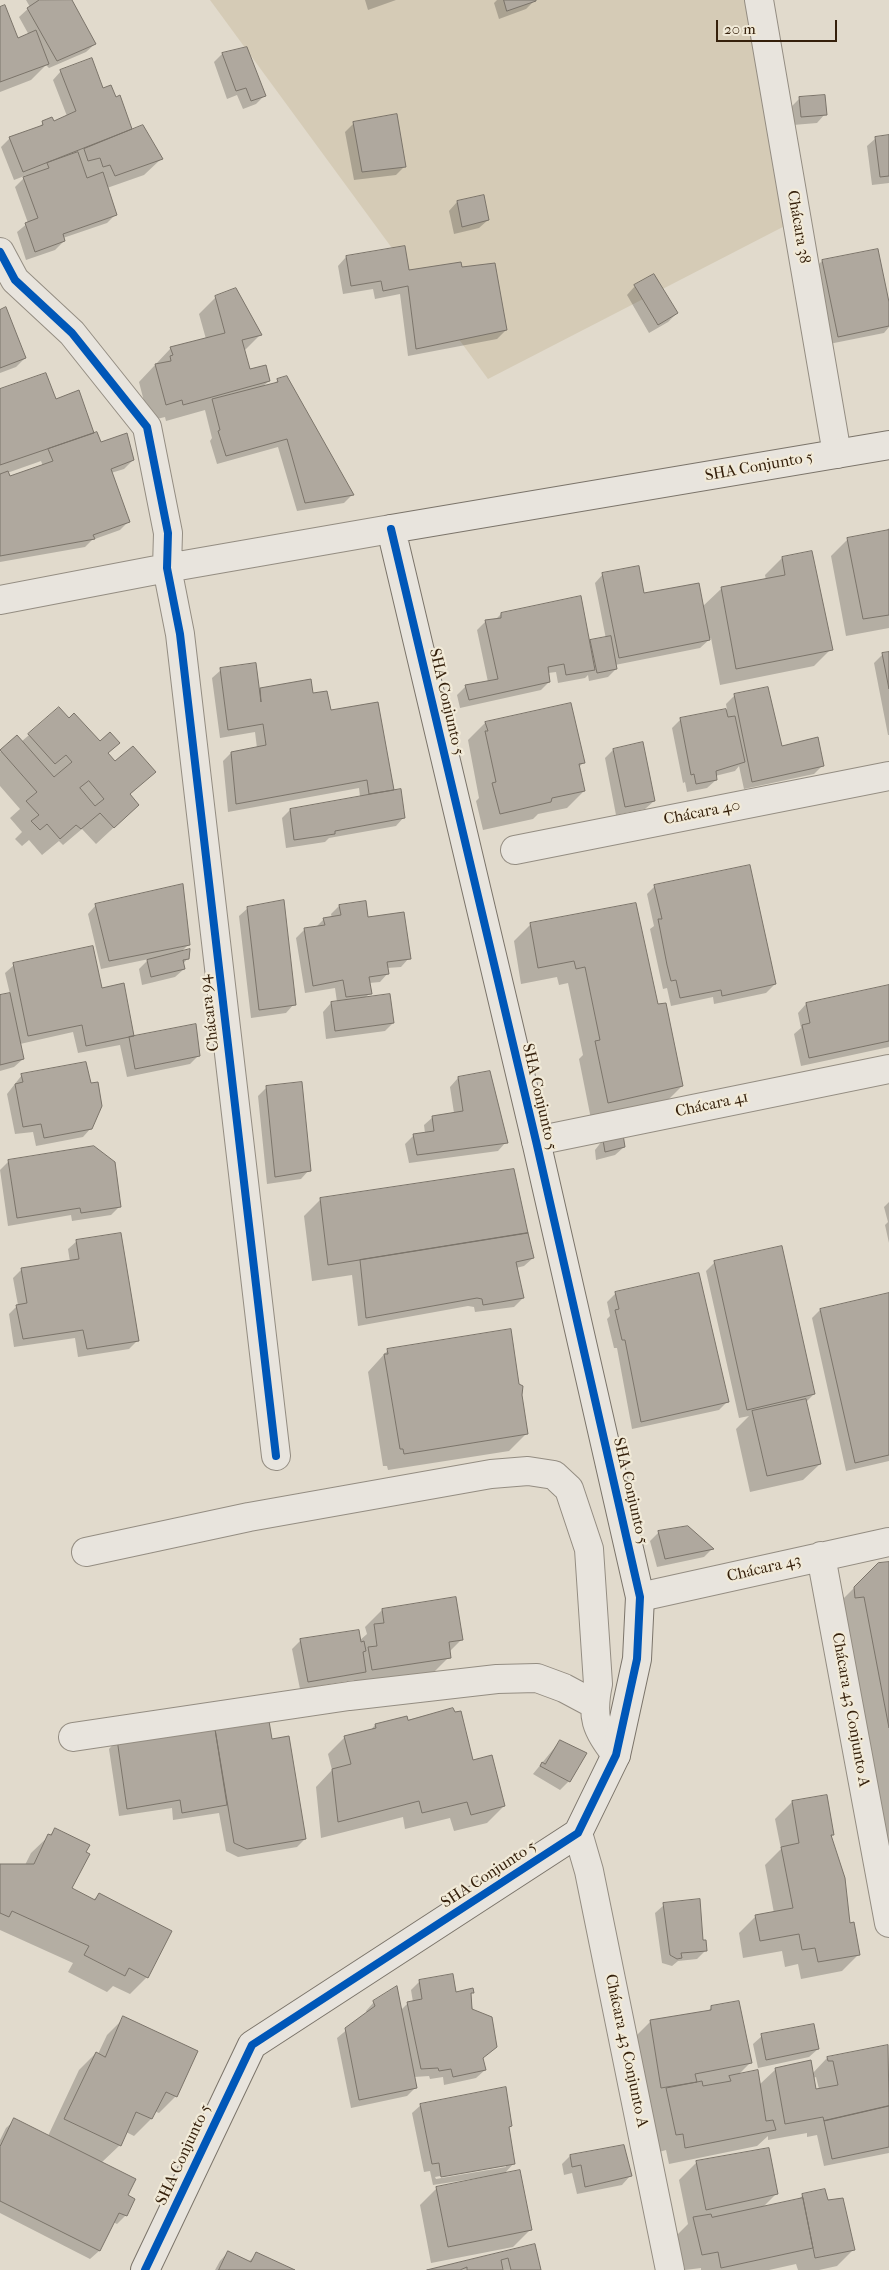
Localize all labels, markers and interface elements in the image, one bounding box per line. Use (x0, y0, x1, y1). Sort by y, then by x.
scale bar (719, 10, 840, 42)
text: 20 m (724, 20, 756, 38)
street label: Chácara 38 (782, 189, 814, 265)
street label: SHA Conjunto 5 (704, 448, 814, 486)
street label: SHA Conjunto 5 (424, 647, 468, 757)
street label: Chácara 40 (662, 796, 742, 830)
street label: Chácara 94 (196, 974, 224, 1052)
street label: SHA Conjunto 5 (517, 1042, 561, 1152)
street label: Chácara 41 (674, 1088, 750, 1122)
street label: SHA Conjunto 5 (608, 1436, 652, 1546)
street label: Chácara 43 (725, 1551, 803, 1587)
street label: Chácara 43 Conjunto A (827, 1631, 873, 1789)
street label: SHA Conjunto 5 (438, 1837, 540, 1913)
street label: Chácara 43 Conjunto A (600, 1972, 652, 2130)
street label: SHA Conjunto 5 (152, 2101, 216, 2209)

